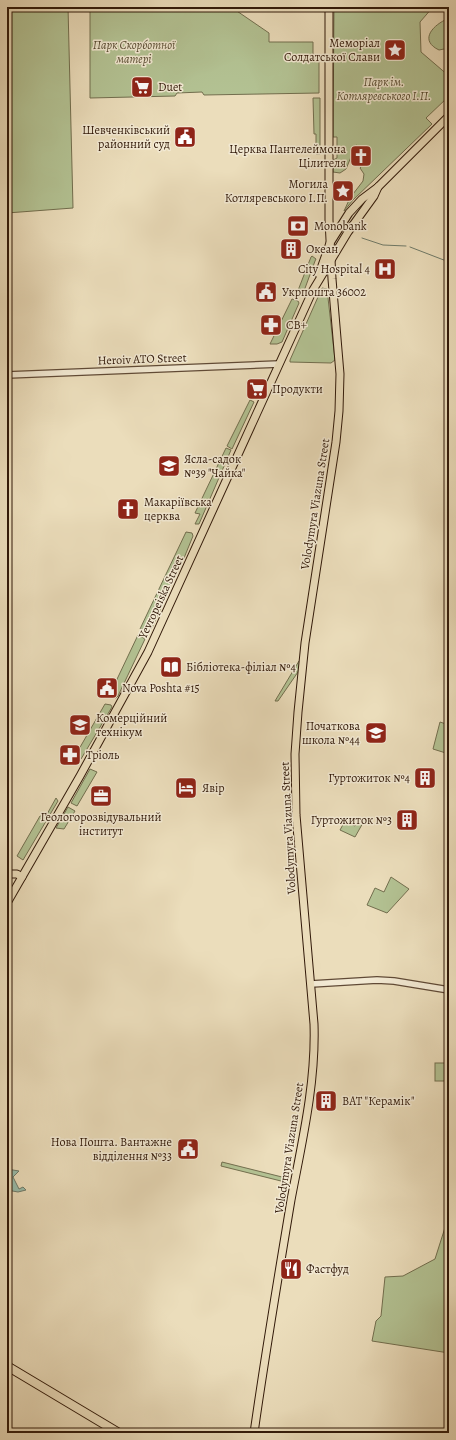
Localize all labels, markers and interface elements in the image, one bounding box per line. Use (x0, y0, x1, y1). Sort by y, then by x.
place label: Меморіал Солдатської Слави (284, 35, 380, 65)
park label: Парк Скорботної матері (93, 37, 176, 67)
place icon: Меморіал Солдатської Слави (382, 37, 408, 63)
supermarket icon: Duet (129, 74, 155, 100)
park label: Парк ім. Котляревського І.П. (337, 74, 431, 104)
place label: Duet (158, 79, 182, 95)
place label: Шевченківський районний суд (82, 122, 170, 152)
public building icon: Шевченківський районний суд (172, 124, 198, 150)
place label: Церква Пантелеймона Цілителя (229, 141, 346, 171)
church icon: Церква Пантелеймона Цілителя (348, 143, 374, 169)
place label: Могила Котляревського І.П. (225, 176, 328, 206)
place icon: Могила Котляревського І.П. (330, 178, 356, 204)
bank icon: Monobank (285, 213, 311, 239)
place label: Monobank (314, 218, 367, 234)
building icon: Океан (278, 236, 304, 262)
place label: Океан (306, 241, 338, 257)
hospital icon: City Hospital 4 (372, 256, 398, 282)
place label: City Hospital 4 (298, 261, 371, 277)
public building icon: Укрпошта 36002 (253, 279, 279, 305)
place label: Укрпошта 36002 (282, 284, 366, 300)
pharmacy icon: СВ+ (258, 312, 284, 338)
place label: СВ+ (286, 317, 307, 333)
street label: Heroiv ATO Street (97, 349, 187, 369)
supermarket icon: Продукти (244, 376, 270, 402)
place label: Продукти (272, 381, 323, 397)
street label: Volodymyra Viazuna Street (297, 437, 333, 572)
place label: Ясла-садок №39 "Чайка" (184, 451, 246, 481)
school or university icon: Ясла-садок №39 "Чайка" (156, 453, 182, 479)
place label: Макаріївська церква (144, 494, 212, 524)
church icon: Макаріївська церква (115, 496, 141, 522)
street label: Yevropeiska Street (134, 553, 187, 642)
library icon: Бібліотека-філіал №4 (158, 654, 184, 680)
place label: Бібліотека-філіал №4 (186, 659, 296, 675)
public building icon: Nova Poshta #15 (94, 675, 120, 701)
place label: Nova Poshta #15 (122, 680, 200, 696)
place label: Комерційний технікум (96, 710, 167, 740)
school or university icon: Комерційний технікум (67, 712, 93, 738)
place label: Початкова школа №44 (302, 718, 361, 748)
school or university icon: Початкова школа №44 (363, 720, 389, 746)
pharmacy icon: Тріоль (57, 742, 83, 768)
place label: Тріоль (86, 747, 120, 763)
street label: Volodymyra Viazuna Street (277, 761, 300, 896)
building icon: Гуртожиток №4 (412, 765, 438, 791)
place label: Гуртожиток №4 (328, 770, 411, 786)
hotel icon: Явір (173, 775, 199, 801)
place label: Явір (202, 780, 225, 796)
office icon: Геологорозвідувальний інститут (88, 783, 114, 809)
building icon: Гуртожиток №3 (394, 807, 420, 833)
place label: Геологорозвідувальний інститут (40, 809, 162, 839)
place label: Гуртожиток №3 (311, 812, 392, 828)
street label: Volodymyra Viazuna Street (271, 1081, 307, 1216)
building icon: ВАТ "Керамік" (313, 1088, 339, 1114)
place label: ВАТ "Керамік" (342, 1093, 415, 1109)
place label: Нова Пошта. Вантажне відділення №33 (51, 1134, 172, 1164)
public building icon: Нова Пошта. Вантажне відділення №33 (175, 1136, 201, 1162)
restaurant icon: Фастфуд (278, 1256, 304, 1282)
place label: Фастфуд (306, 1261, 349, 1277)

